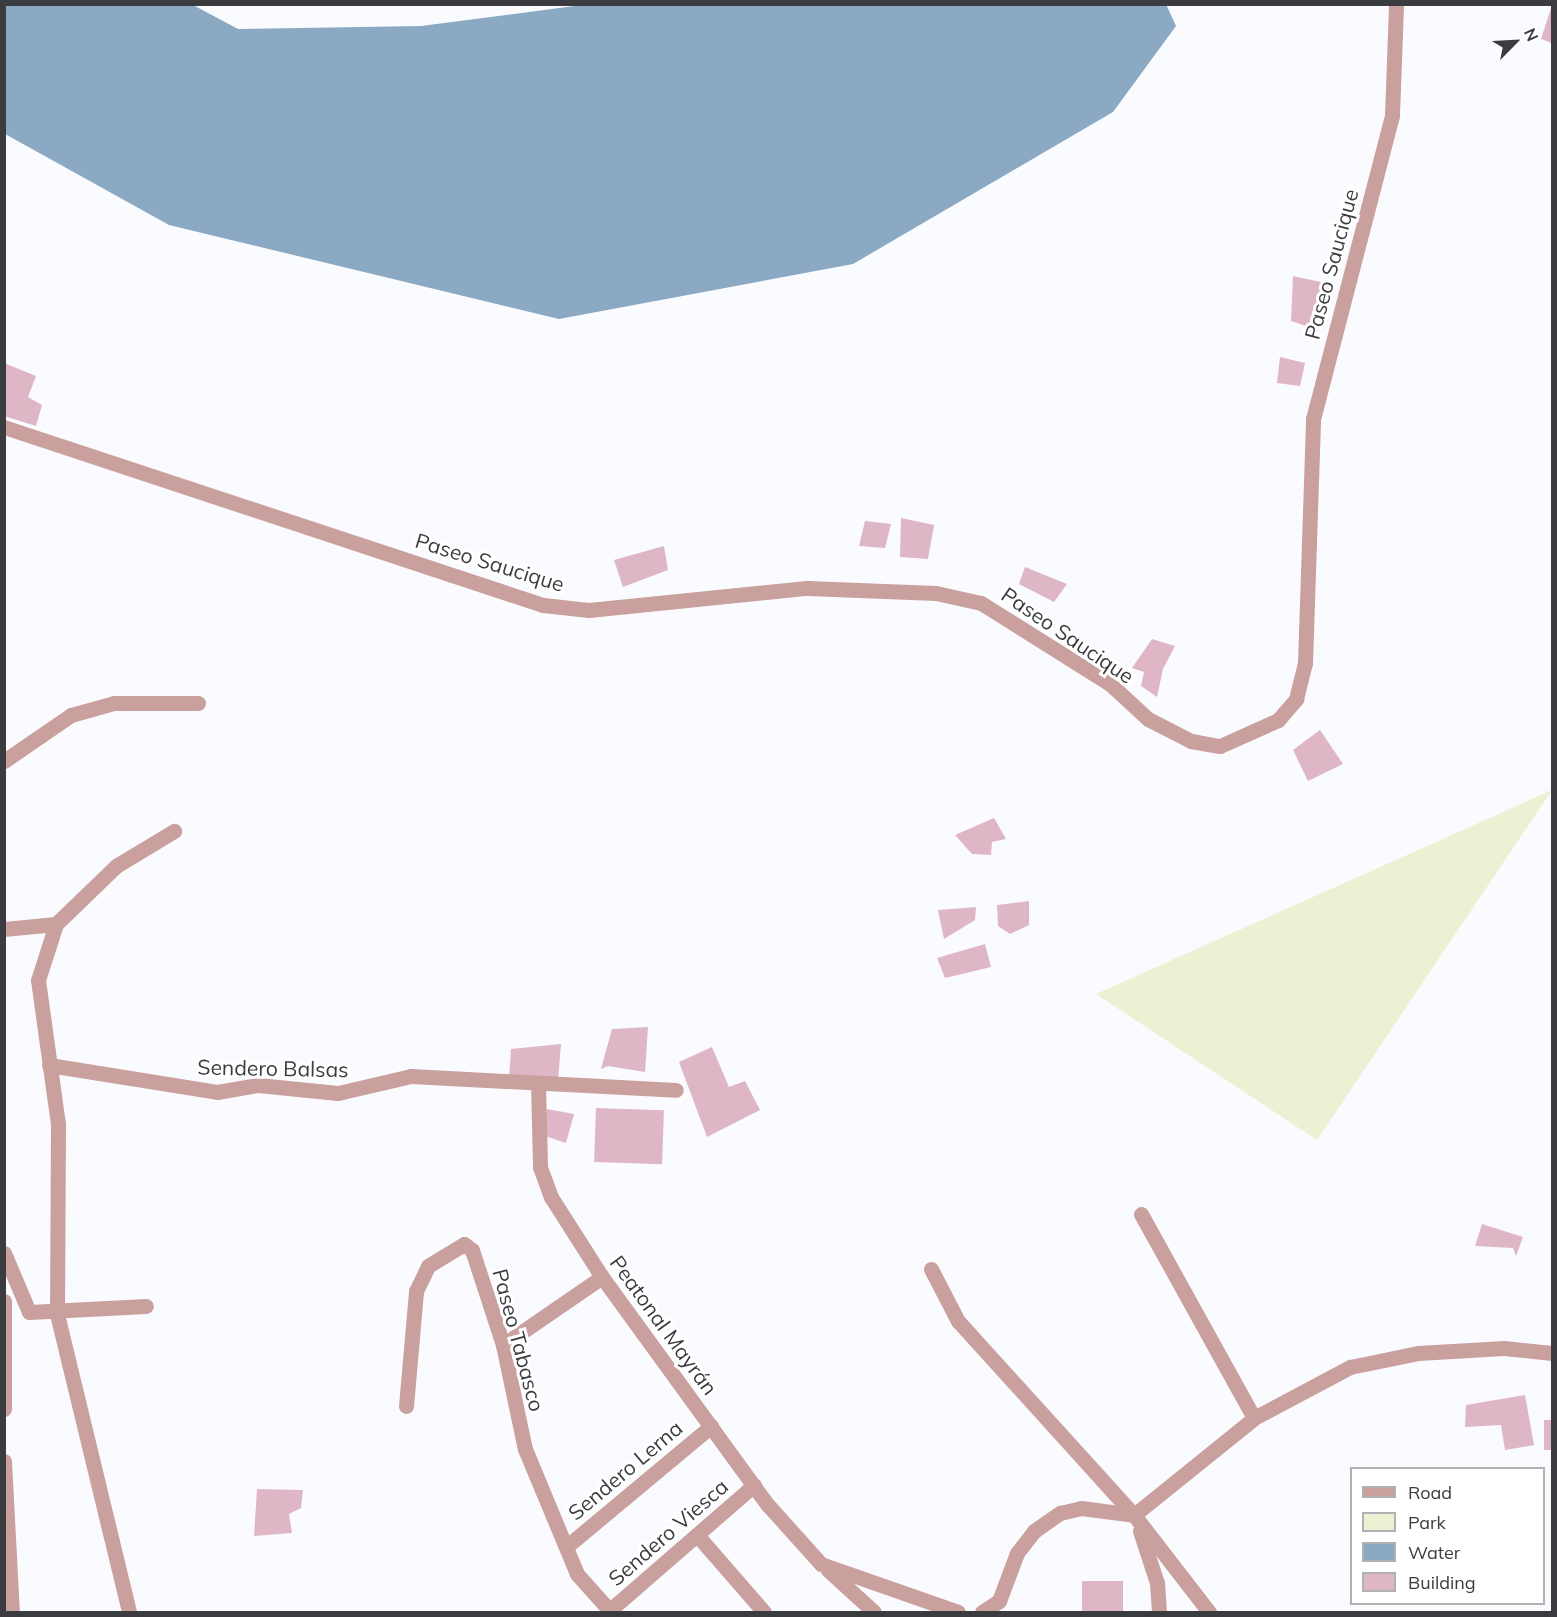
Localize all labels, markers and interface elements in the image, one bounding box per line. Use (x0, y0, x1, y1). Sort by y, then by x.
north arrow (1485, 12, 1545, 72)
text: N (1520, 25, 1543, 44)
street label: Paseo Saucique (1299, 186, 1363, 342)
street label: Paseo Saucique (412, 527, 568, 597)
street label: Paseo Saucique (997, 581, 1139, 689)
street label: Sendero Balsas (197, 1054, 349, 1082)
street label: Peatonal Mayrán (605, 1250, 723, 1400)
street label: Paseo Tabasco (488, 1266, 550, 1414)
street label: Sendero Lerna (563, 1415, 687, 1525)
legend (1350, 1467, 1545, 1605)
street label: Sendero Viesca (603, 1473, 733, 1591)
text: Road (1408, 1481, 1452, 1504)
text: Park (1408, 1511, 1446, 1534)
text: Water (1408, 1541, 1460, 1564)
text: Building (1408, 1571, 1476, 1594)

